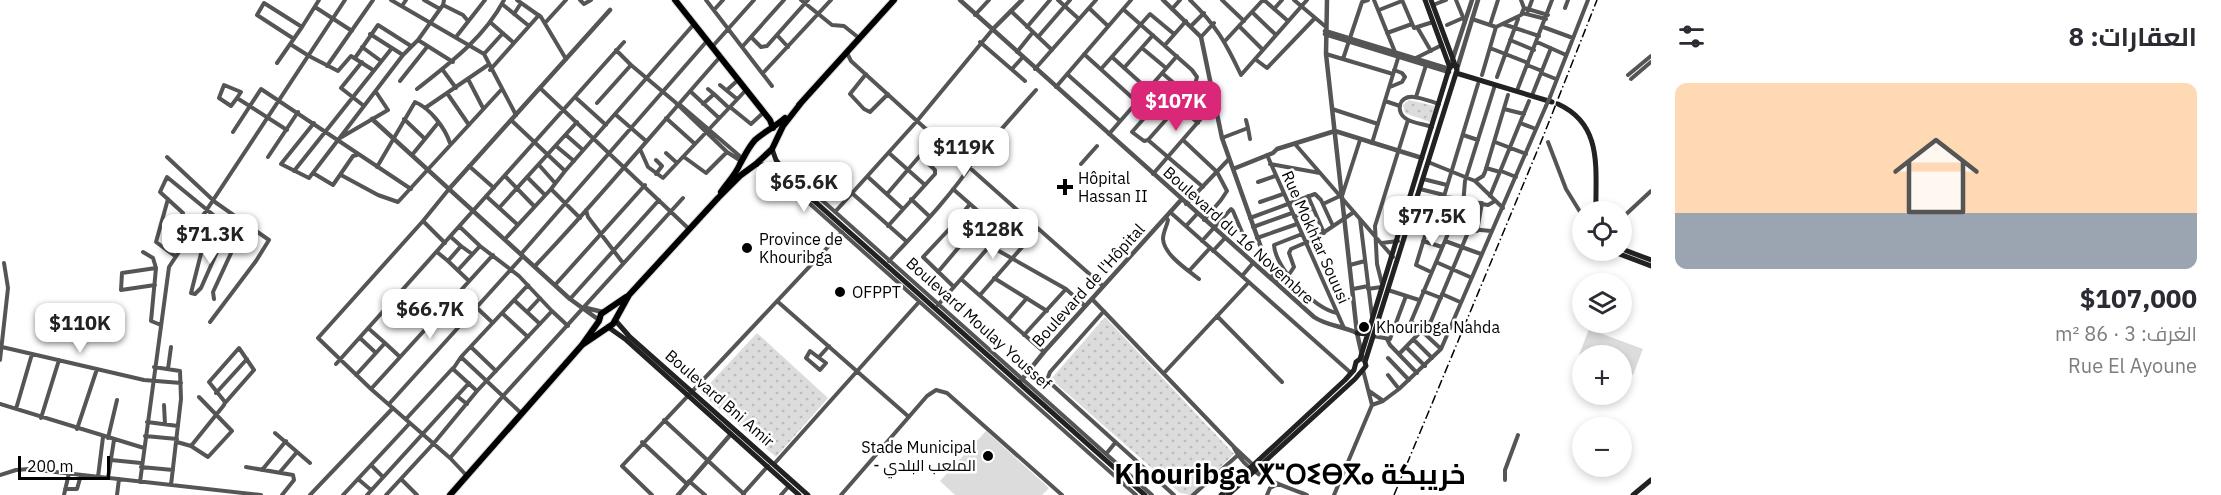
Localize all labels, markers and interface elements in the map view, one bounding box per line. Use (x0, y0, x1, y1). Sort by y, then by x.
text: العقارات: 8 (2069, 19, 2197, 53)
icon: filters (1675, 20, 1708, 53)
pin: $107K (1134, 81, 1218, 132)
text: $107K (1145, 87, 1207, 114)
icon: home (1882, 122, 1990, 230)
pin: $119K (922, 127, 1006, 178)
text: $119K (933, 133, 995, 160)
pin: $65.6K (755, 162, 853, 213)
street label: Boulevard du 16 Novembre (1159, 162, 1319, 308)
street label: Rue Mokhtar Souusi (1278, 167, 1354, 307)
text: $65.6K (770, 168, 838, 195)
place label: Hôpital Hassan II (1078, 168, 1148, 206)
marker: Hôpital Hassan II (1056, 178, 1074, 196)
pin: $77.5K (1383, 196, 1481, 247)
map controls (1572, 201, 1632, 477)
button: locate (1572, 201, 1632, 261)
text: $77.5K (1398, 202, 1466, 229)
pin: $128K (951, 209, 1035, 260)
pin: $71.3K (161, 214, 259, 265)
text: $128K (962, 215, 1024, 242)
street label: Boulevard de l'Hôpital (1027, 219, 1149, 351)
text: $71.3K (176, 220, 244, 247)
place label: Province de Khouribga (759, 229, 843, 267)
marker: Province de Khouribga (740, 241, 754, 255)
street label: Boulevard Moulay Youssef (902, 253, 1056, 393)
button: layers (1572, 273, 1632, 333)
text: $107,000 (2080, 281, 2197, 315)
place label: OFPPT (852, 282, 901, 302)
marker: OFPPT (833, 285, 847, 299)
pin: $66.7K (381, 289, 479, 340)
text: $66.7K (396, 295, 464, 322)
pin: $110K (38, 303, 122, 354)
text: $110K (49, 309, 111, 336)
place label: Khouribga Nahda (1376, 317, 1500, 337)
marker: Khouribga Nahda (1357, 320, 1371, 334)
text: الغرف: 3 · 86 m² (2055, 320, 2197, 347)
street label: Boulevard Bni Amir (661, 345, 779, 451)
button: + (1572, 345, 1632, 405)
text: Rue El Ayoune (2068, 352, 2197, 379)
button: − (1572, 417, 1632, 477)
place label: Stade Municipal - الملعب البلدي (861, 437, 976, 479)
marker: Stade Municipal - الملعب البلدي (981, 449, 995, 463)
scale bar (18, 453, 110, 480)
district label: Khouribga ⵅⵯⵔⵉⴱⴳⴰ خريبكة (1114, 455, 1466, 492)
text: 200 m (27, 456, 74, 476)

